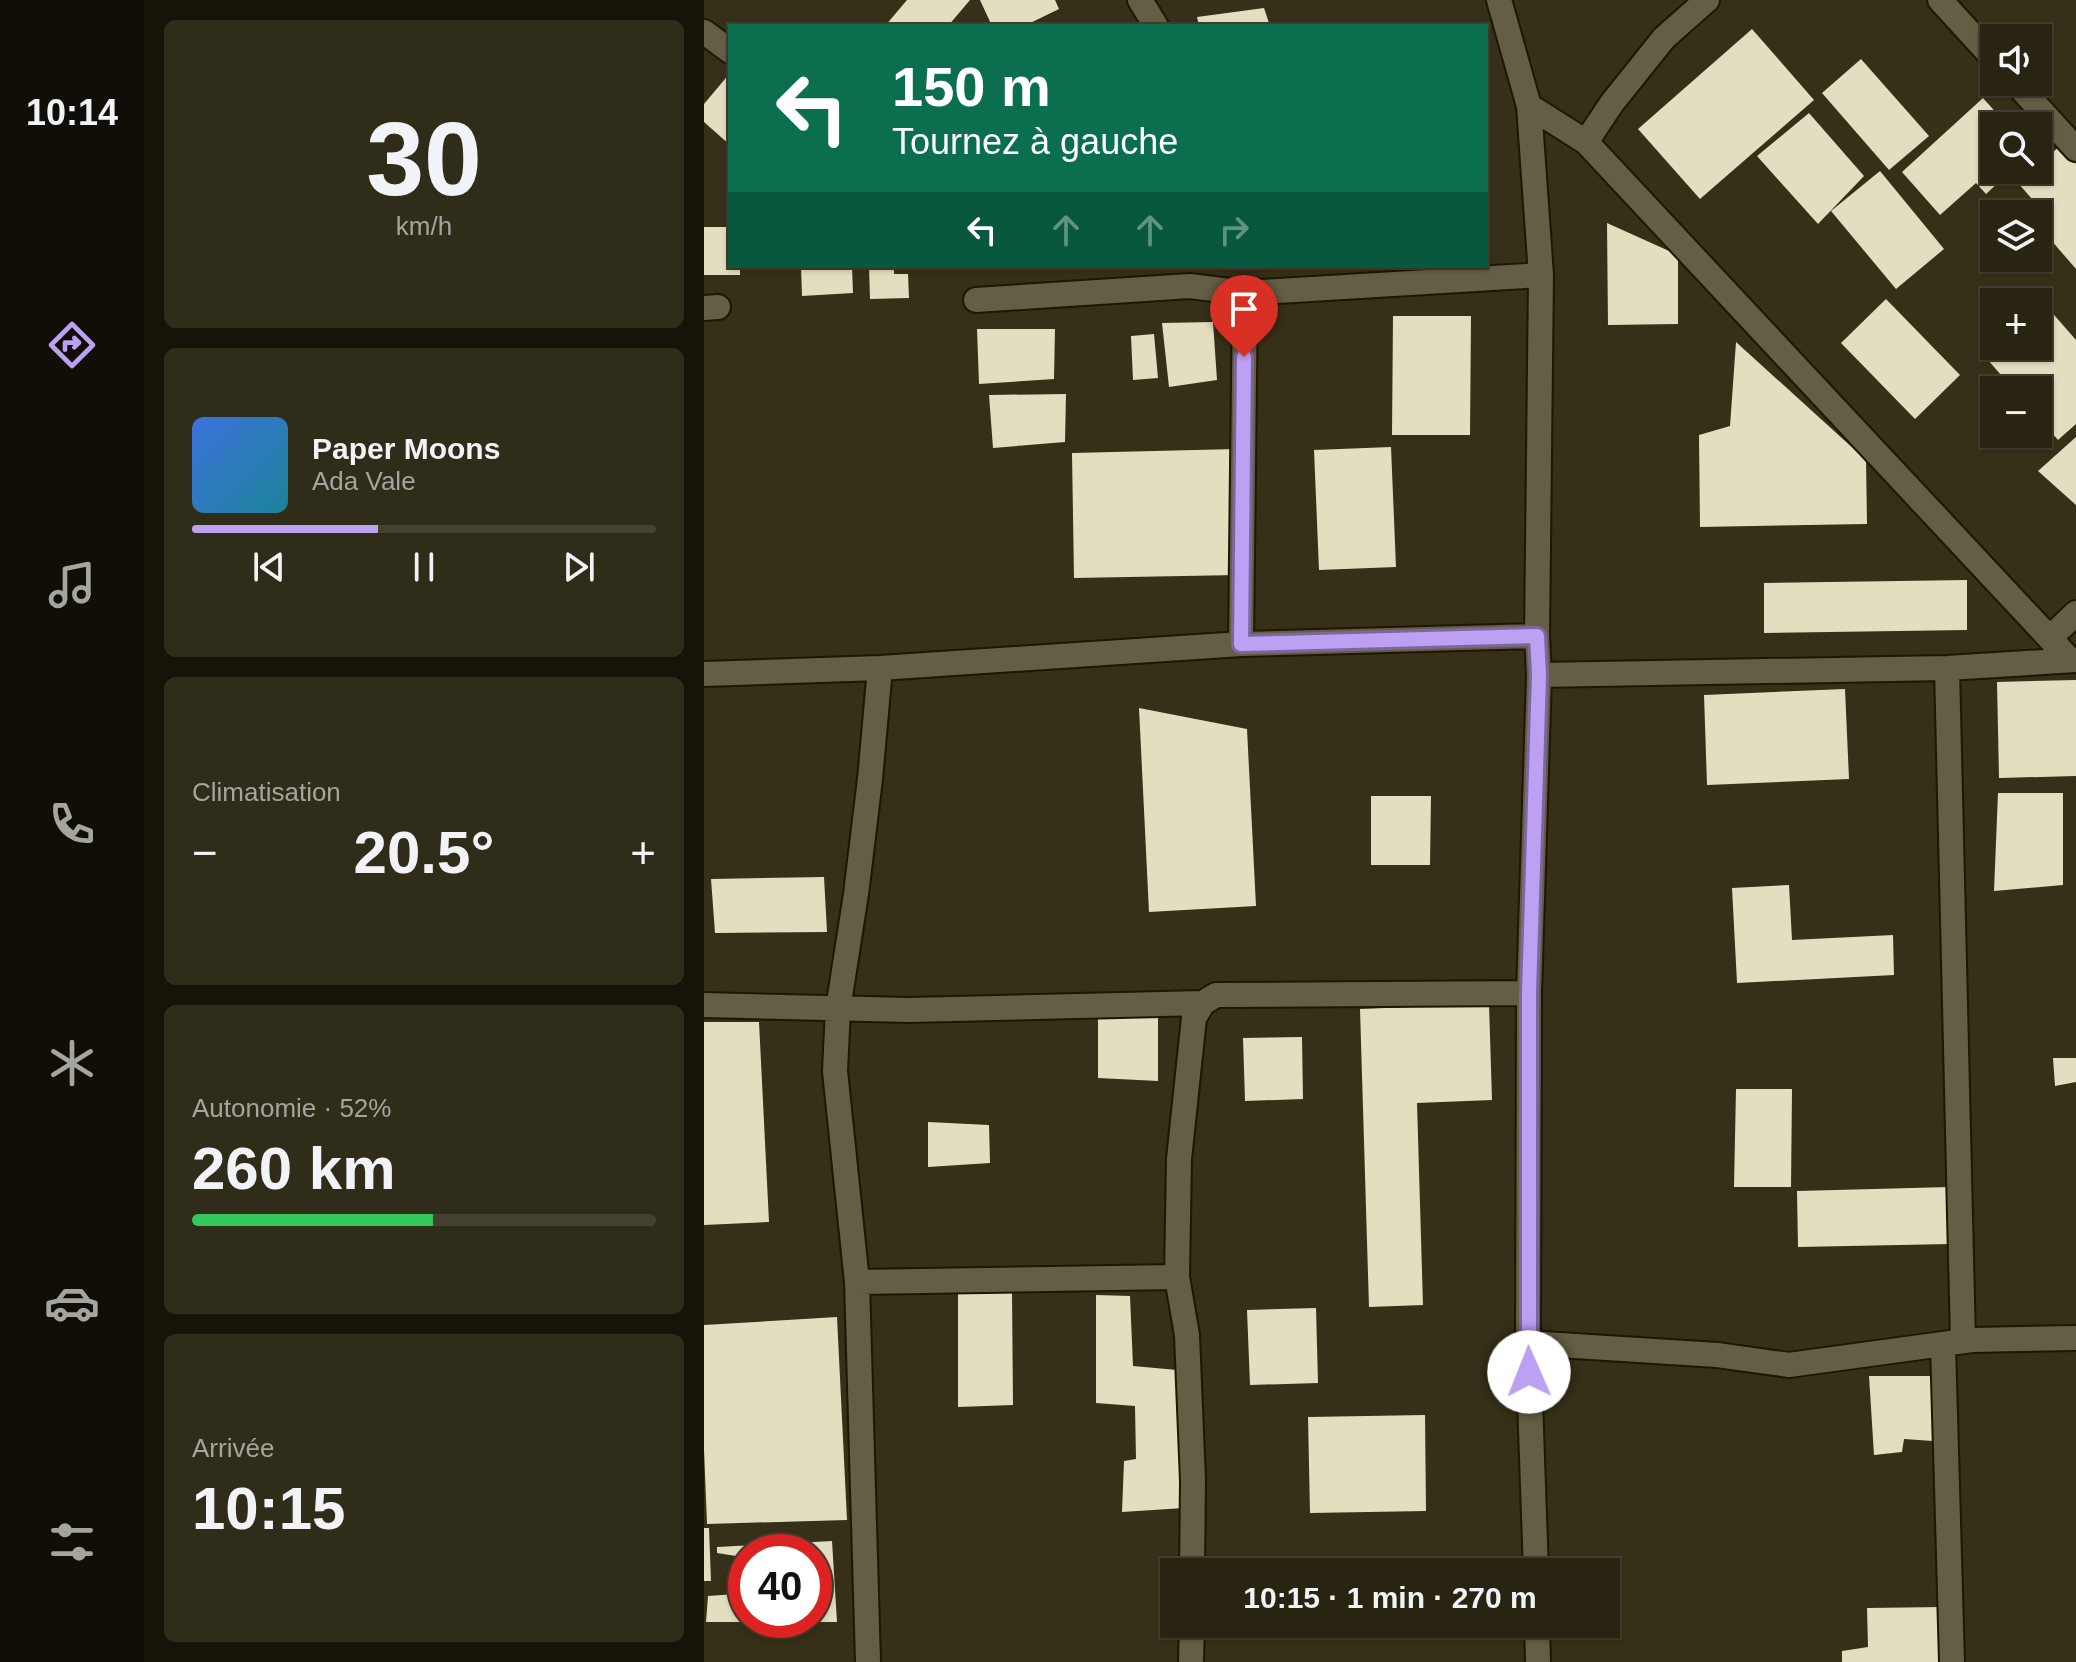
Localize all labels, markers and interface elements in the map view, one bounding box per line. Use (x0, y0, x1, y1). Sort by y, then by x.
map controls (1980, 24, 2052, 448)
button: sound (1980, 24, 2052, 96)
text: 150 m (892, 55, 1051, 118)
icon: left (760, 56, 864, 160)
text: 10:14 (26, 92, 118, 133)
text: 30 (366, 101, 482, 217)
button: search (1980, 112, 2052, 184)
text: Tournez à gauche (892, 121, 1178, 162)
button: layers (1980, 200, 2052, 272)
icon: left (960, 208, 1004, 252)
icon: ahead (1044, 208, 1088, 252)
icon: ahead (1128, 208, 1172, 252)
icon: right (1212, 208, 1256, 252)
text: km/h (396, 211, 452, 241)
pin (1210, 275, 1278, 357)
icon: arrive (1222, 287, 1266, 331)
button: + (1980, 288, 2052, 360)
icon: directions (44, 317, 100, 373)
button: − (1980, 376, 2052, 448)
text: Paper Moons (312, 432, 500, 465)
text: Ada Vale (312, 466, 416, 496)
icon: previous (247, 545, 291, 589)
icon: pause (402, 545, 446, 589)
icon: next (557, 545, 601, 589)
icon: music (44, 557, 100, 613)
text: Climatisation (192, 777, 341, 807)
icon: phone (44, 796, 100, 852)
text: 20.5° (354, 819, 494, 886)
text: − (192, 828, 218, 877)
text: + (630, 828, 656, 877)
icon: climate (44, 1035, 100, 1091)
text: Autonomie · 52% (192, 1093, 391, 1123)
text: 260 km (192, 1135, 396, 1202)
icon: car (44, 1275, 100, 1331)
position arrow (1487, 1330, 1571, 1414)
text: Arrivée (192, 1433, 274, 1463)
text: 10:15 (192, 1475, 345, 1542)
icon: filters (44, 1514, 100, 1570)
speed limit sign: 40 (728, 1534, 832, 1638)
text: 10:15 · 1 min · 270 m (1243, 1581, 1537, 1614)

